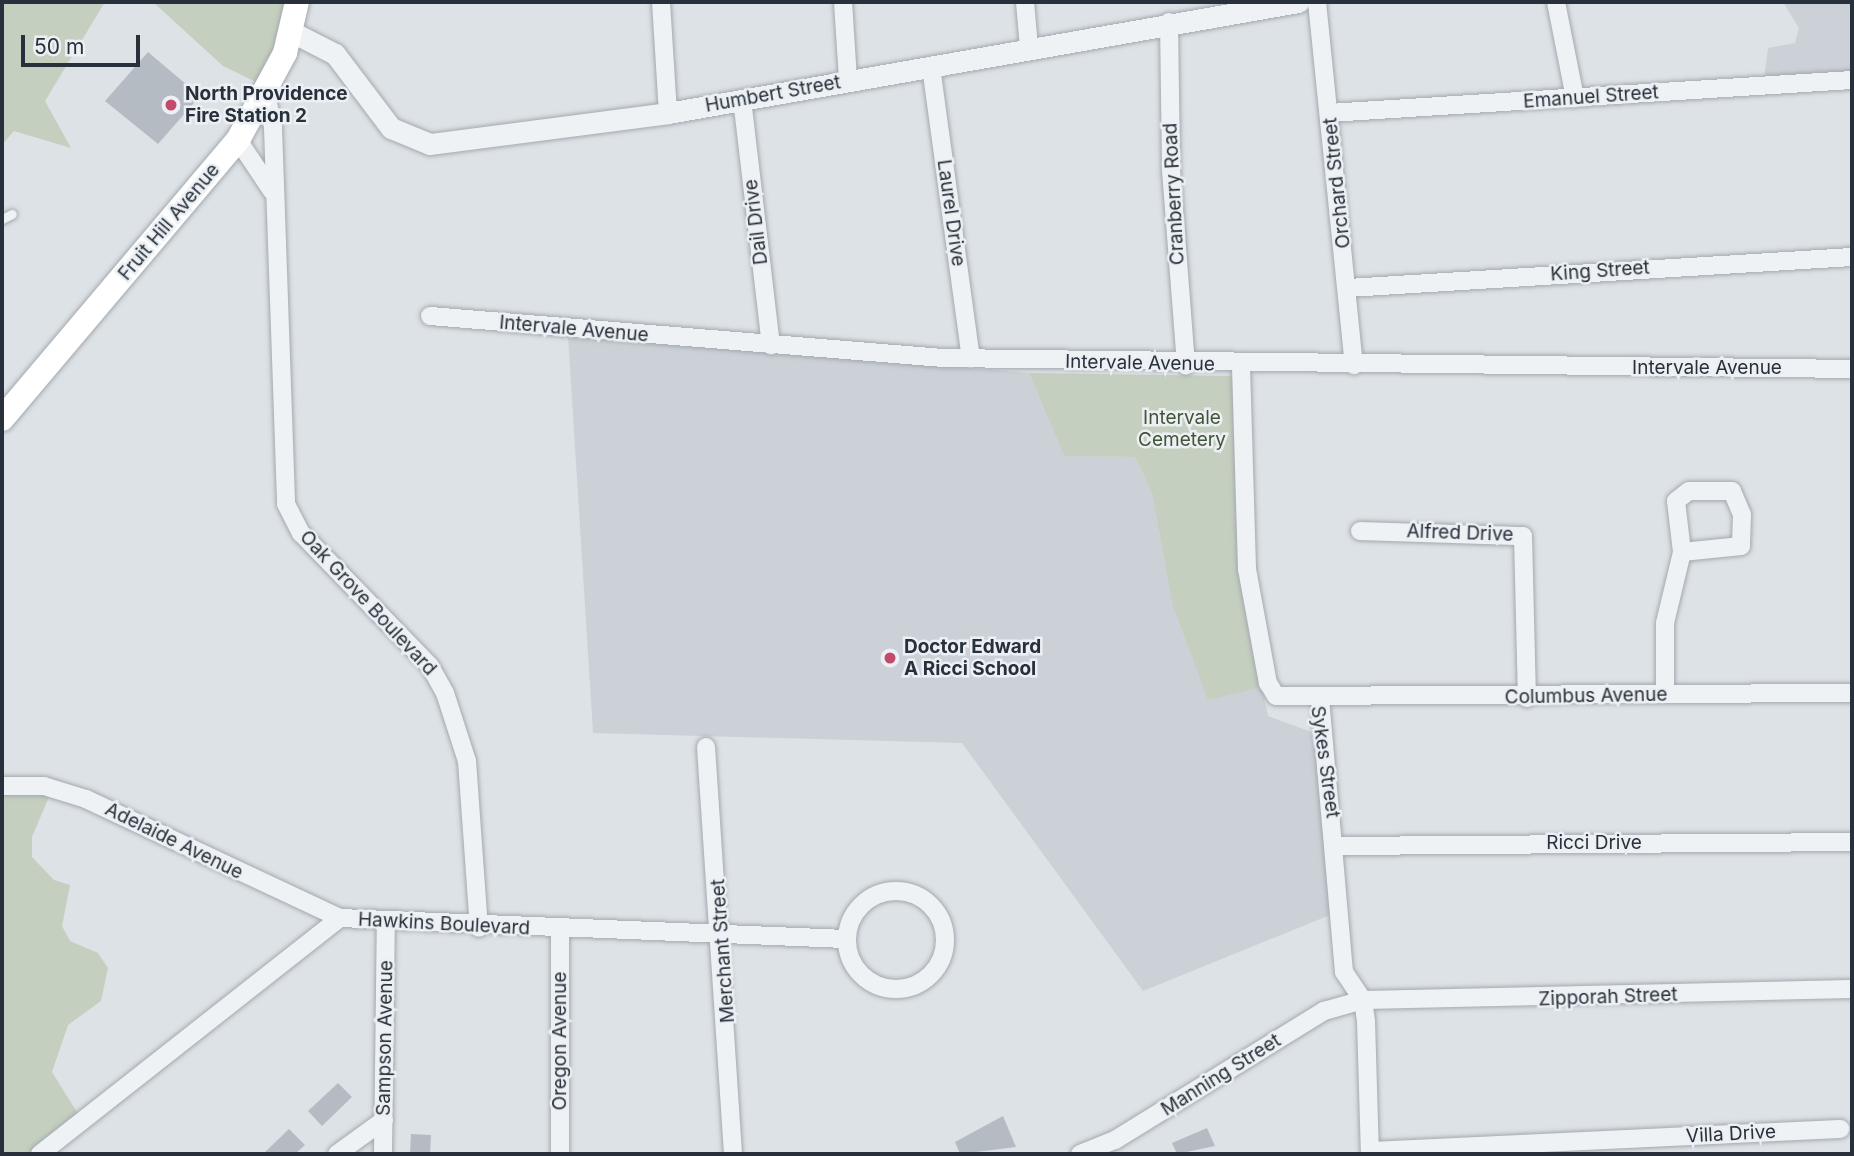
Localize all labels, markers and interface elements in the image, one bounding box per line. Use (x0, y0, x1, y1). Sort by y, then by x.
scale bar (24, 21, 144, 65)
text: 50 m (34, 34, 84, 59)
street label: Humbert Street (703, 71, 843, 117)
street label: Emanuel Street (1522, 81, 1660, 113)
place label: North Providence Fire Station 2 (185, 83, 348, 127)
marker: North Providence Fire Station 2 (163, 97, 179, 113)
street label: Orchard Street (1319, 116, 1355, 250)
street label: Cranberry Road (1159, 122, 1189, 266)
street label: Laurel Drive (932, 158, 970, 268)
street label: Fruit Hill Avenue (114, 159, 224, 285)
street label: Dail Drive (739, 178, 773, 266)
street label: King Street (1550, 256, 1650, 286)
street label: Intervale Avenue (498, 311, 650, 347)
street label: Intervale Avenue (1065, 350, 1215, 376)
street label: Intervale Avenue (1632, 357, 1782, 379)
park label: Intervale Cemetery (1138, 407, 1226, 451)
street label: Alfred Drive (1406, 520, 1514, 546)
street label: Oak Grove Boulevard (295, 526, 441, 680)
place label: Doctor Edward A Ricci School (904, 636, 1041, 680)
marker: Doctor Edward A Ricci School (882, 650, 898, 666)
street label: Columbus Avenue (1504, 683, 1668, 709)
street label: Sykes Street (1306, 704, 1344, 820)
street label: Adelaide Avenue (101, 798, 247, 884)
street label: Ricci Drive (1546, 832, 1642, 854)
street label: Merchant Street (707, 878, 739, 1024)
street label: Hawkins Boulevard (357, 908, 531, 940)
street label: Sampson Avenue (372, 960, 398, 1116)
street label: Oregon Avenue (549, 972, 571, 1110)
street label: Zipporah Street (1538, 983, 1678, 1011)
street label: Manning Street (1157, 1029, 1285, 1121)
street label: Villa Drive (1685, 1120, 1777, 1148)

